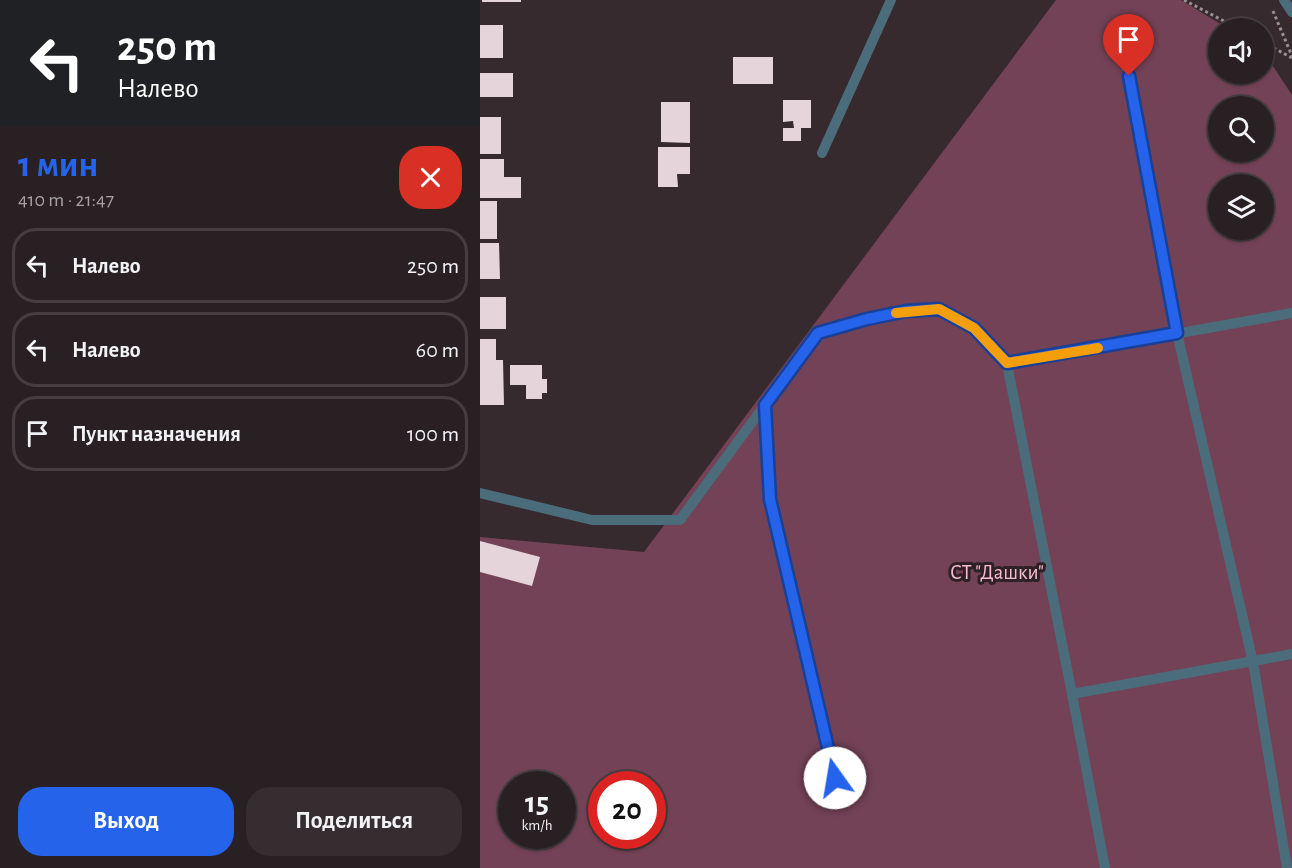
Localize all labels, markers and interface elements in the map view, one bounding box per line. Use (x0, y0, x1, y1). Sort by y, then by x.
pin (1103, 14, 1154, 76)
map controls (1208, 18, 1274, 240)
button: sound (1208, 18, 1274, 84)
icon: arrive (1112, 23, 1145, 56)
icon: left (18, 24, 96, 102)
text: 250 m (117, 26, 217, 68)
text: Налево (117, 75, 199, 102)
button: search (1208, 96, 1274, 162)
button: close (399, 146, 462, 209)
text: 1 мин (18, 147, 98, 183)
button: layers (1208, 174, 1274, 240)
text: 410 m · 21:47 (18, 190, 114, 210)
icon: left (21, 249, 54, 282)
text: Налево (72, 255, 141, 277)
text: 250 m (407, 255, 459, 277)
icon: left (21, 333, 54, 366)
text: Налево (72, 339, 141, 361)
text: 60 m (416, 339, 459, 361)
icon: arrive (21, 417, 54, 450)
text: Пункт назначения (72, 423, 241, 445)
text: 100 m (407, 423, 459, 445)
park label: СТ "Дашки" (950, 562, 1044, 583)
position arrow (803, 746, 867, 810)
speed limit sign: 20 (588, 771, 666, 849)
button: Выход (18, 787, 234, 856)
button: Поделиться (246, 787, 462, 856)
text: 15 (525, 788, 549, 818)
text: km/h (522, 818, 552, 833)

